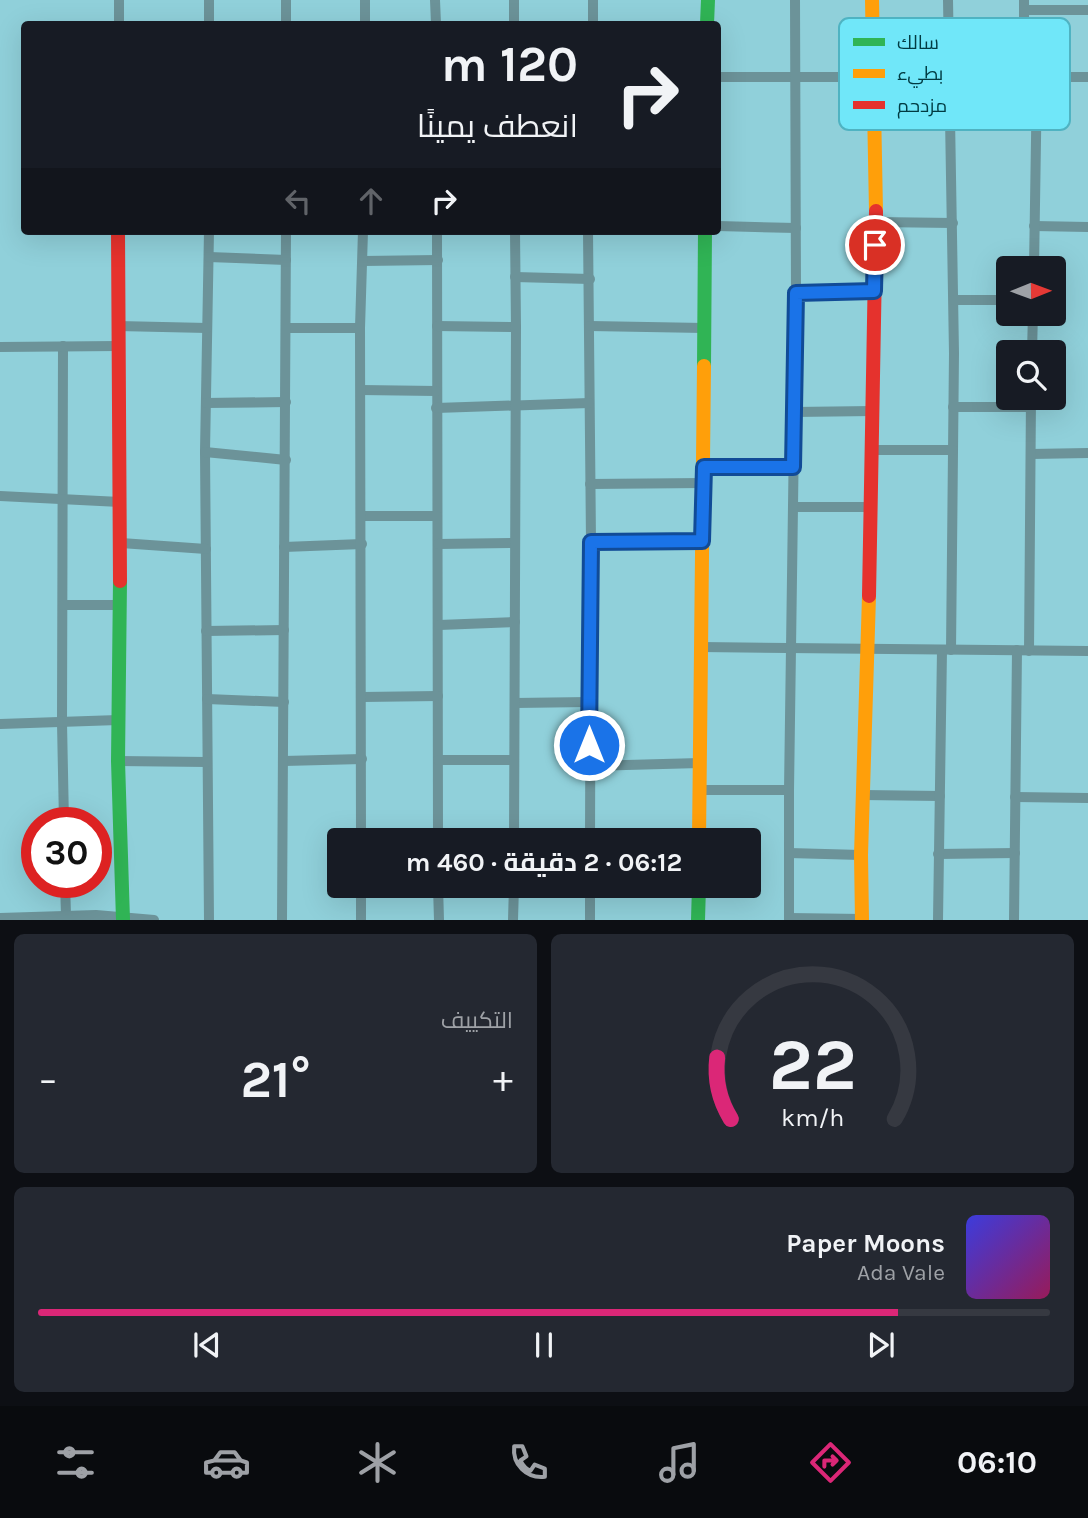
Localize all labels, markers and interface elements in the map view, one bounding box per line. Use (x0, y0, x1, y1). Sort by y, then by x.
legend (839, 18, 1070, 130)
text: سالك (897, 32, 939, 54)
text: 120 m (441, 36, 578, 93)
icon: right (602, 49, 693, 140)
text: بطيء (897, 63, 943, 88)
text: مزدحم (897, 95, 947, 119)
text: انعطف يمينًا (417, 108, 578, 145)
icon: left (279, 182, 317, 220)
icon: ahead (352, 182, 390, 220)
icon: right (425, 182, 463, 220)
pin (845, 215, 905, 275)
icon: arrive (856, 226, 894, 264)
north arrow (996, 256, 1066, 326)
map controls (996, 256, 1066, 410)
button: search (996, 340, 1066, 410)
position arrow (552, 708, 626, 782)
speed limit sign: 30 (21, 807, 112, 898)
text: 06:12 · 2 دقيقة · 460 m (406, 847, 682, 878)
text: التكييف (441, 1007, 513, 1034)
text: 22 (768, 1023, 857, 1108)
text: 21° (240, 1049, 311, 1110)
text: − (38, 1057, 58, 1102)
text: + (493, 1057, 513, 1102)
text: km/h (781, 1103, 844, 1132)
text: Paper Moons (786, 1228, 945, 1259)
text: Ada Vale (857, 1259, 945, 1286)
icon: previous (188, 1326, 226, 1364)
icon: pause (525, 1326, 563, 1364)
icon: next (862, 1326, 900, 1364)
icon: filters (51, 1438, 100, 1487)
icon: car (202, 1438, 251, 1487)
icon: climate (353, 1438, 402, 1487)
icon: phone (504, 1438, 553, 1487)
icon: music (655, 1438, 704, 1487)
icon: directions (806, 1438, 855, 1487)
text: 06:10 (957, 1444, 1037, 1481)

